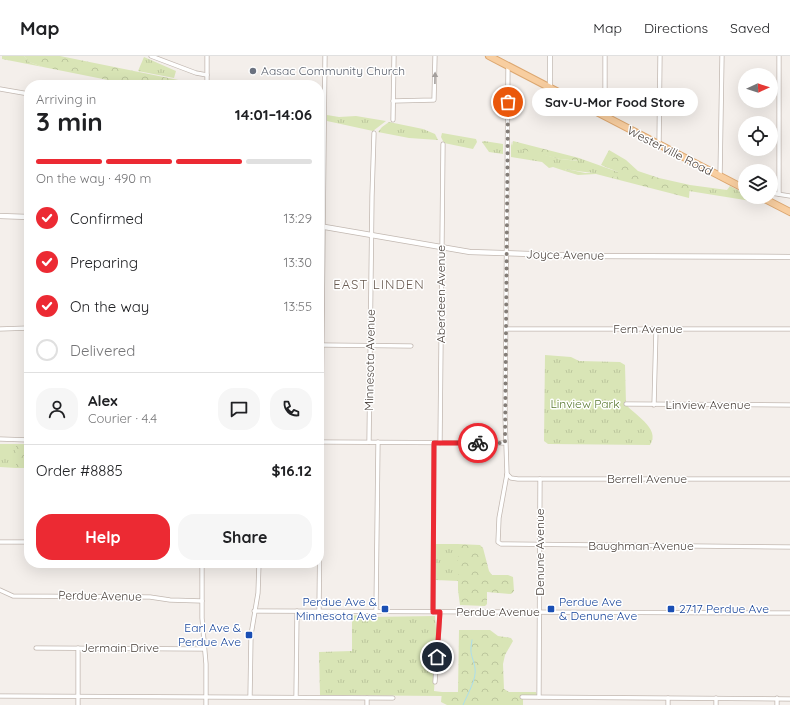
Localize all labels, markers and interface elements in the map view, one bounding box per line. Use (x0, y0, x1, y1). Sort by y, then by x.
text: Map (20, 16, 59, 40)
text: Map (593, 19, 622, 37)
text: Directions (644, 19, 708, 37)
text: Saved (730, 19, 770, 37)
place label: Aasac Community Church (261, 63, 405, 78)
marker: Aasac Community Church (248, 66, 258, 76)
north arrow (738, 68, 778, 108)
map controls (738, 68, 778, 204)
one-way arrow (432, 71, 438, 84)
pin (491, 85, 525, 119)
callout: Sav-U-Mor Food Store (532, 88, 698, 116)
text: Arriving in (36, 91, 96, 107)
icon: bag (497, 91, 519, 113)
text: Sav-U-Mor Food Store (545, 94, 685, 110)
text: 3 min (36, 105, 103, 138)
text: 14:01–14:06 (235, 105, 312, 124)
button: locate (738, 116, 778, 156)
street label: Westerville Road (625, 123, 716, 179)
button: layers (738, 164, 778, 204)
text: On the way · 490 m (36, 170, 151, 186)
icon: check (36, 207, 58, 229)
text: Confirmed (70, 209, 143, 228)
text: 13:29 (283, 210, 312, 226)
street label: Aberdeen Avenue (433, 245, 448, 343)
street label: Joyce Avenue (526, 246, 604, 263)
icon: check (36, 251, 58, 273)
text: Preparing (70, 253, 138, 272)
text: 13:30 (283, 254, 312, 270)
district label: EAST LINDEN (333, 276, 425, 292)
icon: check (36, 295, 58, 317)
text: On the way (70, 297, 149, 316)
text: 13:55 (284, 298, 312, 314)
street label: Minnesota Avenue (361, 309, 378, 411)
street label: Fern Avenue (613, 321, 683, 336)
text: Delivered (70, 341, 135, 360)
button: person (36, 388, 78, 430)
button: chat (218, 388, 260, 430)
button: phone (270, 388, 312, 430)
text: Alex (88, 391, 118, 410)
park label: Linview Park (550, 396, 620, 411)
street label: Linview Avenue (666, 397, 751, 412)
text: Courier · 4.4 (88, 410, 157, 426)
courier (458, 423, 498, 463)
icon: bike (467, 432, 489, 454)
text: Order #8885 (36, 461, 123, 480)
text: $16.12 (272, 461, 312, 480)
street label: Berrell Avenue (607, 471, 687, 486)
street label: Denune Avenue (532, 508, 547, 596)
button: Help (36, 514, 170, 560)
button: Share (178, 514, 312, 560)
street label: Baughman Avenue (588, 538, 694, 553)
street label: Perdue Avenue (58, 587, 142, 604)
place label: Perdue Ave & Minnesota Ave (296, 594, 377, 623)
place label: Perdue Ave & Denune Ave (559, 594, 637, 623)
place label: 2717 Perdue Ave (679, 601, 769, 616)
marker: Perdue Ave & Minnesota Ave (380, 604, 390, 614)
street label: Perdue Avenue (456, 604, 540, 619)
marker: Perdue Ave & Denune Ave (546, 604, 556, 614)
marker: 2717 Perdue Ave (666, 604, 676, 614)
place label: Earl Ave & Perdue Ave (178, 620, 241, 649)
marker: Earl Ave & Perdue Ave (244, 630, 254, 640)
street label: Jermain Drive (81, 640, 159, 655)
pin (420, 640, 454, 674)
icon: home (426, 646, 448, 668)

